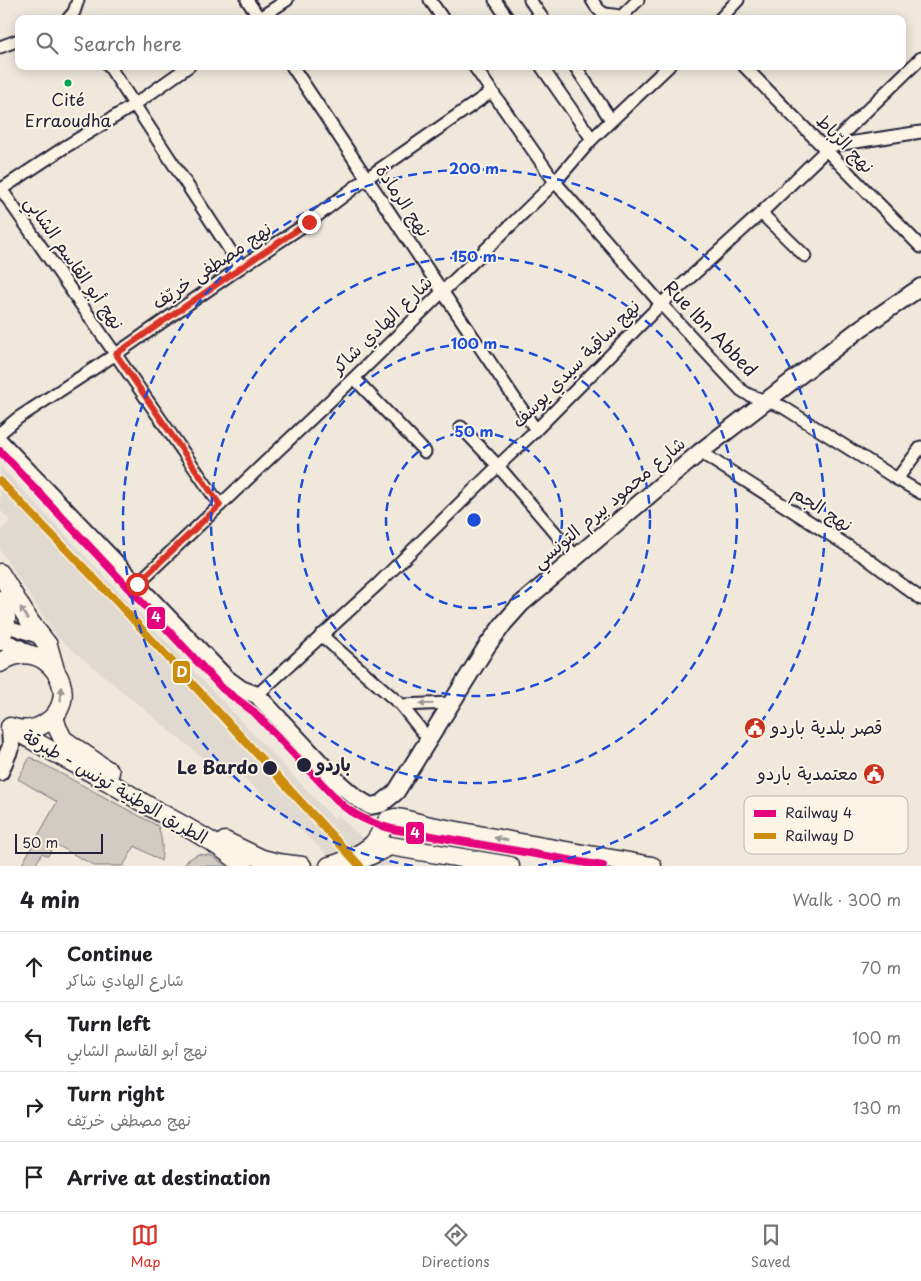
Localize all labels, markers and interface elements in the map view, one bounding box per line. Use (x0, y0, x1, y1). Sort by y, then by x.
search box (15, 15, 906, 70)
icon: search (33, 29, 61, 57)
text: Search here (73, 29, 182, 57)
marker: Cité Erraoudha (63, 78, 73, 88)
place label: Cité Erraoudha (25, 86, 112, 133)
street label: نهج الرّباط (811, 107, 881, 179)
text: 200 m (449, 156, 499, 179)
street label: نهج الرمادة (370, 159, 438, 242)
street label: نهج أبو القاسم الشابي (16, 190, 132, 337)
route end (298, 211, 321, 234)
street label: نهج مصطفى خريّف (146, 215, 277, 315)
text: 150 m (451, 244, 497, 267)
street label: شارع الهادي شاكر (323, 269, 438, 381)
street label: Rue Ibn Abbed (658, 274, 764, 382)
street label: نهج ساقية سيدي يوسف (505, 293, 646, 434)
text: 100 m (451, 331, 497, 354)
text: 50 m (455, 419, 493, 442)
street label: شارع محمود بيرم التونسي (525, 429, 693, 577)
street label: نهج الجم (786, 478, 858, 539)
centre of rings (465, 511, 483, 529)
route start (126, 573, 149, 596)
one-way arrow (20, 606, 29, 619)
line badge: 4 (146, 606, 166, 630)
text: 4 (151, 606, 161, 627)
line badge: D (172, 660, 191, 684)
text: D (176, 661, 188, 682)
one-way arrow (58, 686, 66, 702)
one-way arrow (418, 700, 434, 708)
place label: قصر بلدية باردو (769, 713, 883, 740)
public building icon: قصر بلدية باردو (743, 716, 767, 740)
street label: الطريق الوطنية تونس - طبرقة (18, 722, 213, 850)
place label: باردو (314, 750, 351, 777)
place label: Le Bardo (177, 753, 258, 780)
marker: باردو (295, 756, 313, 774)
marker: Le Bardo (261, 759, 279, 777)
place label: معتمدية باردو (755, 759, 858, 786)
public building icon: معتمدية باردو (862, 762, 886, 786)
legend (744, 796, 908, 854)
text: Railway 4 (785, 802, 852, 823)
line badge: 4 (405, 821, 425, 845)
text: 4 (410, 822, 420, 843)
text: Railway D (785, 825, 854, 846)
scale bar (15, 831, 102, 854)
text: 50 m (22, 832, 58, 853)
one-way arrow (493, 835, 509, 843)
text: 4 min (20, 883, 80, 915)
text: Walk · 300 m (792, 887, 901, 911)
text: Continue (67, 939, 153, 967)
icon: ahead (20, 953, 48, 981)
text: 70 m (861, 955, 901, 979)
text: شارع الهادي شاكر (67, 967, 184, 991)
text: Turn left (67, 1009, 151, 1037)
icon: left (20, 1023, 48, 1051)
text: 100 m (852, 1025, 901, 1049)
text: نهج أبو القاسم الشابي (67, 1037, 207, 1061)
text: Turn right (67, 1079, 165, 1107)
icon: right (20, 1093, 48, 1121)
text: 130 m (853, 1095, 901, 1119)
text: نهج مصطفى خريّف (67, 1107, 191, 1131)
icon: arrive (20, 1163, 48, 1191)
text: Arrive at destination (67, 1163, 271, 1191)
tab: Map (131, 1221, 160, 1272)
tab: Directions (422, 1221, 490, 1272)
tab: Saved (751, 1221, 790, 1272)

